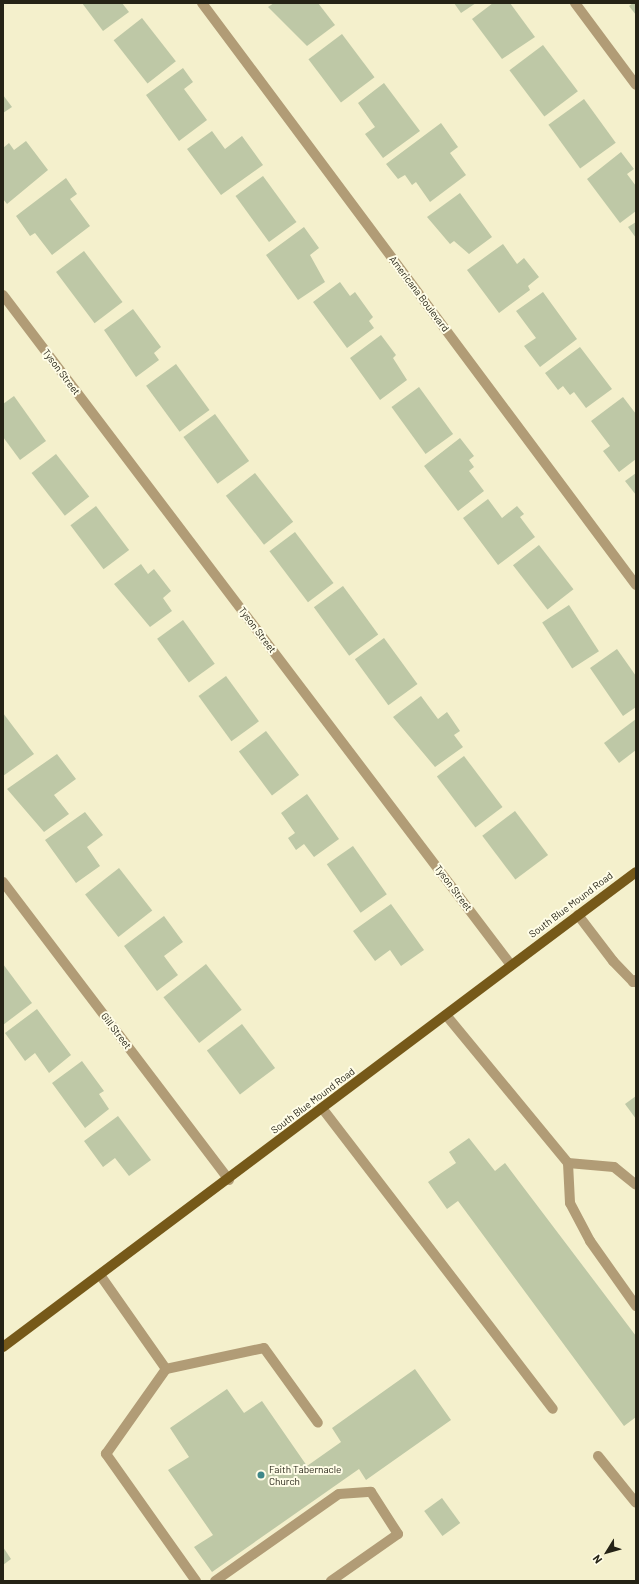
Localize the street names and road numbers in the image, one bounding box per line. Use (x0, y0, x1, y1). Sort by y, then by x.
street label: Americana Boulevard (387, 254, 451, 334)
street label: Tyson Street (40, 347, 82, 397)
street label: Tyson Street (236, 605, 278, 655)
street label: Tyson Street (432, 863, 474, 913)
street label: South Blue Mound Road (527, 870, 615, 940)
street label: Gill Street (98, 1010, 134, 1052)
street label: South Blue Mound Road (269, 1066, 357, 1136)

